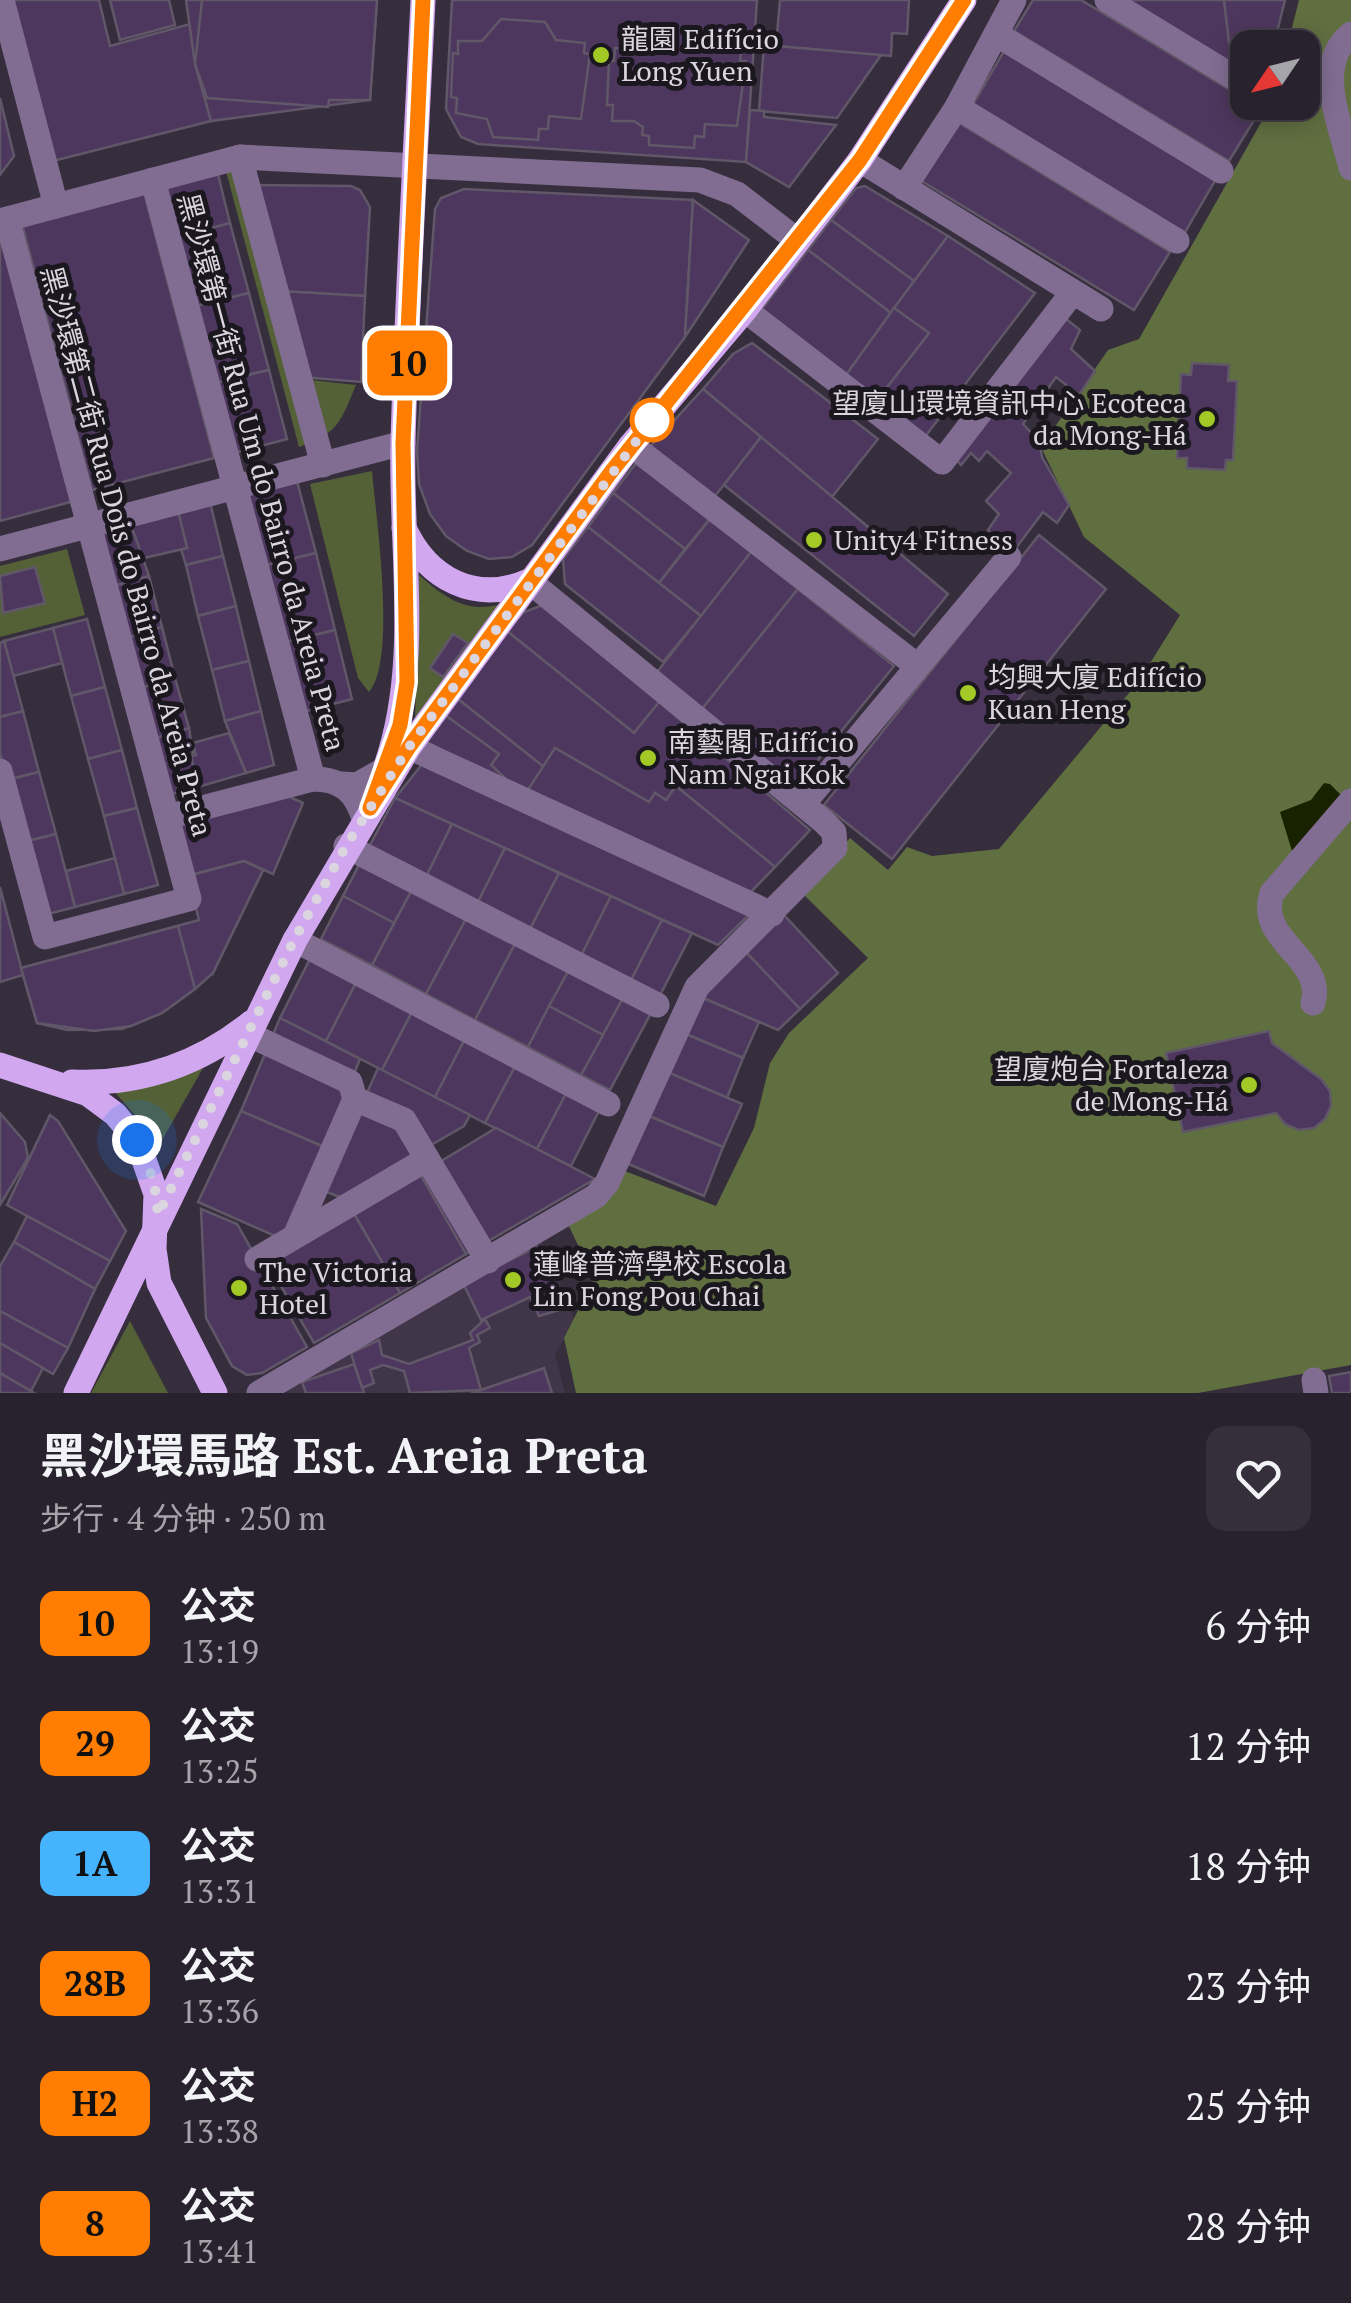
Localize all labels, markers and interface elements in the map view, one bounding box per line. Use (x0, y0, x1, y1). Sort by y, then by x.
place label: 龍園 Edifício Long Yuen (621, 20, 779, 89)
north arrow (1230, 30, 1320, 120)
map controls (1230, 30, 1320, 120)
marker: 龍園 Edifício Long Yuen (590, 44, 612, 66)
street label: 黑沙環第一街 Rua Um do Bairro da Areia Preta (170, 189, 355, 755)
street label: 黑沙環第二街 Rua Dois do Bairro da Areia Preta (33, 262, 222, 840)
line badge: 10 (362, 330, 452, 396)
text: 10 (387, 340, 427, 386)
place label: 望廈山環境資訊中心 Ecoteca da Mong-Há (833, 384, 1187, 453)
unlabelled marker (631, 399, 673, 441)
marker: 望廈山環境資訊中心 Ecoteca da Mong-Há (1196, 408, 1218, 430)
place label: Unity4 Fitness (834, 521, 1013, 558)
marker: Unity4 Fitness (803, 529, 825, 551)
place label: 均興大廈 Edifício Kuan Heng (988, 658, 1202, 727)
marker: 均興大廈 Edifício Kuan Heng (957, 682, 979, 704)
place label: 南藝閣 Edifício Nam Ngai Kok (668, 723, 854, 792)
marker: 南藝閣 Edifício Nam Ngai Kok (637, 747, 659, 769)
place label: 望廈炮台 Fortaleza de Mong-Há (994, 1050, 1229, 1119)
marker: 望廈炮台 Fortaleza de Mong-Há (1238, 1074, 1260, 1096)
your location (112, 1115, 162, 1165)
place label: 蓮峰普濟學校 Escola Lin Fong Pou Chai (533, 1245, 787, 1314)
place label: The Victoria Hotel (259, 1253, 413, 1322)
marker: 蓮峰普濟學校 Escola Lin Fong Pou Chai (502, 1269, 524, 1291)
marker: The Victoria Hotel (228, 1277, 250, 1299)
text: 黑沙環馬路 Est. Areia Preta (40, 1423, 648, 1487)
button: heart (1206, 1426, 1311, 1531)
text: 步行 · 4 分钟 · 250 m (40, 1497, 326, 1539)
text: 公交 (180, 1580, 256, 1630)
text: 10 (75, 1600, 115, 1646)
text: 6 分钟 (1206, 1601, 1311, 1651)
text: 13:19 (180, 1630, 259, 1672)
text: 公交 (180, 1700, 256, 1750)
text: 29 (75, 1720, 115, 1766)
text: 12 分钟 (1185, 1721, 1311, 1771)
text: 13:25 (180, 1750, 259, 1792)
text: 公交 (180, 1820, 256, 1870)
text: 1A (72, 1840, 118, 1886)
text: 18 分钟 (1185, 1841, 1311, 1891)
text: 13:31 (180, 1870, 259, 1912)
text: 公交 (180, 1940, 256, 1990)
text: 28B (64, 1960, 126, 2006)
text: 23 分钟 (1185, 1961, 1311, 2011)
text: 13:36 (180, 1990, 259, 2032)
text: 公交 (180, 2060, 256, 2110)
text: H2 (72, 2080, 118, 2126)
text: 25 分钟 (1185, 2081, 1311, 2131)
text: 13:38 (180, 2110, 259, 2152)
text: 公交 (180, 2180, 256, 2230)
text: 8 (85, 2200, 105, 2246)
text: 28 分钟 (1185, 2201, 1311, 2251)
text: 13:41 (180, 2230, 259, 2272)

